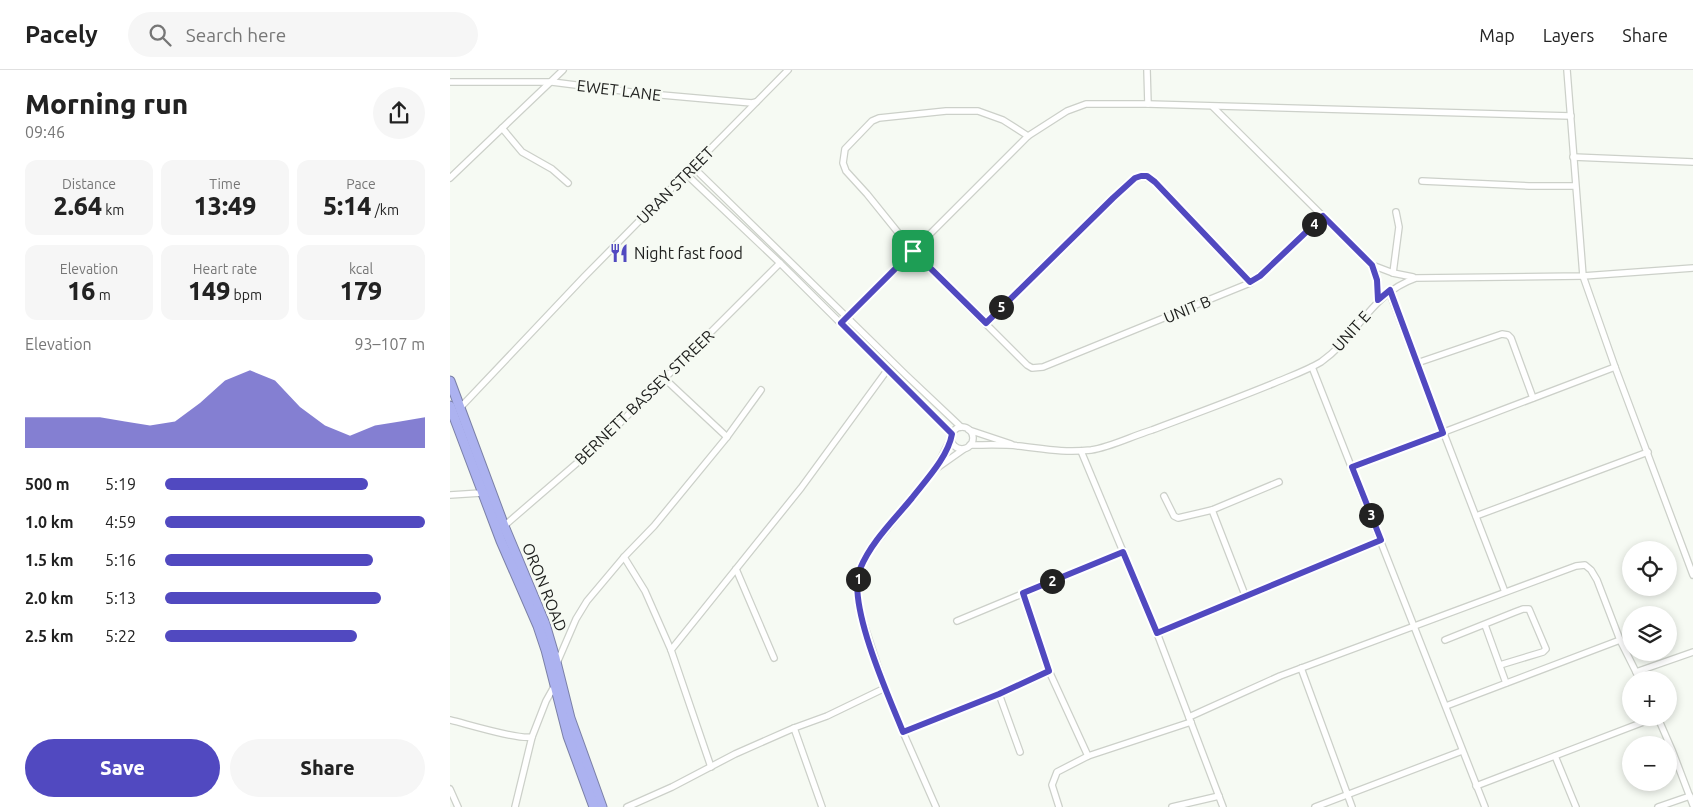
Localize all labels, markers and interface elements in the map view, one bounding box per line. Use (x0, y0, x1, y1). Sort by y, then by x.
search box (128, 12, 478, 57)
text: Pacely (25, 21, 98, 48)
icon: search (146, 21, 174, 49)
text: Search here (186, 24, 286, 46)
text: Map (1479, 25, 1515, 45)
text: Layers (1543, 25, 1594, 45)
text: Share (1622, 25, 1668, 45)
street label: EWET LANE (576, 76, 662, 104)
button: share (373, 87, 425, 139)
text: Morning run (25, 88, 188, 119)
text: 09:46 (25, 123, 65, 141)
street label: URAN STREET (633, 143, 717, 227)
text: Distance (62, 176, 116, 192)
text: Time (209, 176, 241, 192)
text: Pace (346, 176, 376, 192)
text: 2.64 (54, 192, 102, 220)
text: 13:49 (194, 192, 256, 220)
text: 5:14 (323, 192, 371, 220)
text: km (102, 202, 124, 218)
text: /km (371, 202, 399, 218)
pin: 4 (1302, 212, 1326, 236)
text: 4 (1311, 216, 1318, 232)
pin (892, 230, 934, 272)
icon: arrive (899, 237, 927, 265)
restaurant icon: Night fast food (608, 242, 630, 264)
place label: Night fast food (634, 244, 743, 262)
text: Elevation (60, 261, 118, 277)
text: Heart rate (193, 261, 257, 277)
text: kcal (349, 261, 373, 277)
text: 16 (67, 277, 95, 305)
text: 149 (188, 277, 230, 305)
text: 179 (340, 277, 382, 305)
text: m (95, 287, 111, 303)
text: bpm (230, 287, 262, 303)
street label: UNIT B (1161, 291, 1213, 327)
pin: 5 (988, 294, 1014, 320)
text: 5 (998, 299, 1005, 315)
street label: UNIT E (1328, 307, 1374, 355)
street label: BERNETT BASSEY STREER (571, 326, 717, 468)
text: Elevation (25, 335, 92, 353)
text: 93–107 m (354, 335, 425, 353)
text: 500 m (25, 475, 70, 493)
text: 5:19 (105, 475, 136, 493)
pin: 3 (1358, 502, 1384, 528)
text: 3 (1368, 507, 1375, 523)
text: 1.0 km (25, 513, 74, 531)
text: 4:59 (105, 513, 136, 531)
street label: ORON ROAD (519, 540, 571, 634)
map controls (1622, 541, 1677, 791)
button: locate (1622, 541, 1677, 596)
text: 1.5 km (25, 551, 74, 569)
text: 5:16 (105, 551, 136, 569)
pin: 1 (846, 566, 870, 592)
pin: 2 (1040, 568, 1064, 594)
text: 1 (855, 571, 862, 587)
text: 2 (1049, 573, 1056, 589)
text: 2.0 km (25, 589, 74, 607)
text: 5:13 (105, 589, 136, 607)
button: layers (1622, 606, 1677, 661)
text: 2.5 km (25, 627, 74, 645)
text: 5:22 (105, 627, 136, 645)
button: + (1622, 671, 1677, 726)
button: − (1622, 736, 1677, 791)
button: Save (25, 739, 220, 797)
button: Share (230, 739, 425, 797)

